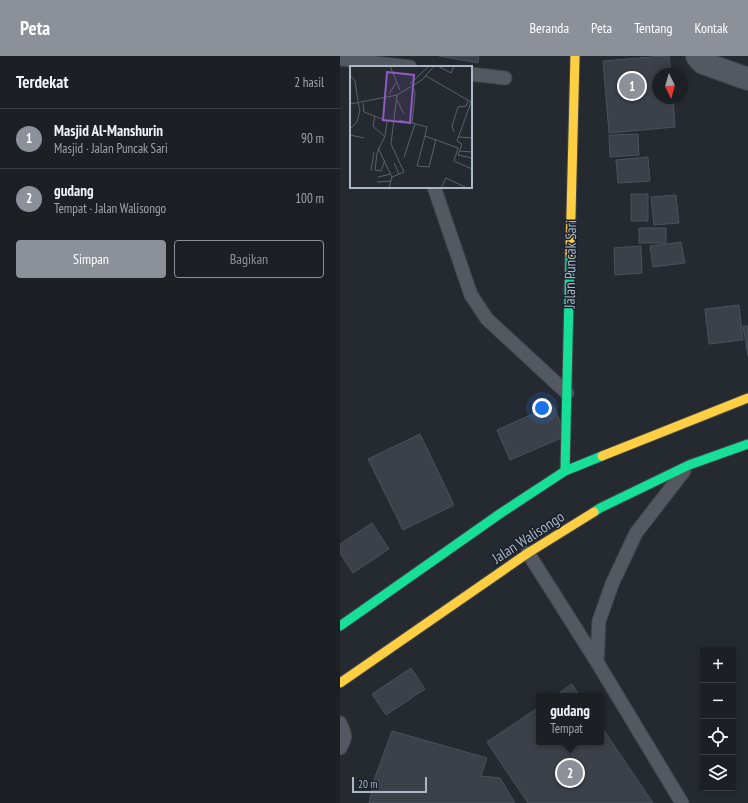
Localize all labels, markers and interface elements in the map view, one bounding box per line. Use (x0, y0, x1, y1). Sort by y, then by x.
text: Peta (20, 16, 50, 40)
text: Beranda (529, 19, 569, 37)
text: Peta (591, 19, 612, 37)
text: Tentang (634, 19, 673, 37)
text: Kontak (695, 19, 728, 37)
inset map (350, 66, 472, 188)
north arrow (652, 68, 688, 104)
text: Terdekat (16, 71, 68, 93)
pin: 1 (619, 71, 645, 101)
text: 2 hasil (294, 74, 324, 91)
text: Masjid Al-Manshurin (54, 121, 163, 140)
text: 1 (26, 130, 32, 147)
text: 90 m (301, 130, 324, 147)
text: Masjid · Jalan Puncak Sari (54, 140, 168, 157)
text: gudang (54, 181, 94, 200)
text: 2 (26, 190, 32, 207)
text: 100 m (295, 190, 324, 207)
text: Tempat · Jalan Walisongo (54, 200, 166, 217)
street label: Jalan Puncak Sari (560, 220, 580, 309)
button: Simpan (16, 240, 166, 278)
button: Bagikan (174, 240, 324, 278)
your location (532, 398, 552, 418)
street label: Jalan Walisongo (488, 507, 568, 568)
map controls (700, 647, 736, 791)
button: + (700, 647, 736, 683)
button: − (700, 683, 736, 719)
popup (536, 693, 604, 745)
text: gudang (550, 701, 590, 720)
button: locate (700, 719, 736, 755)
text: Tempat (550, 720, 583, 737)
button: layers (700, 755, 736, 791)
pin: 2 (557, 758, 583, 788)
scale bar (352, 775, 427, 794)
text: 20 m (358, 777, 377, 791)

